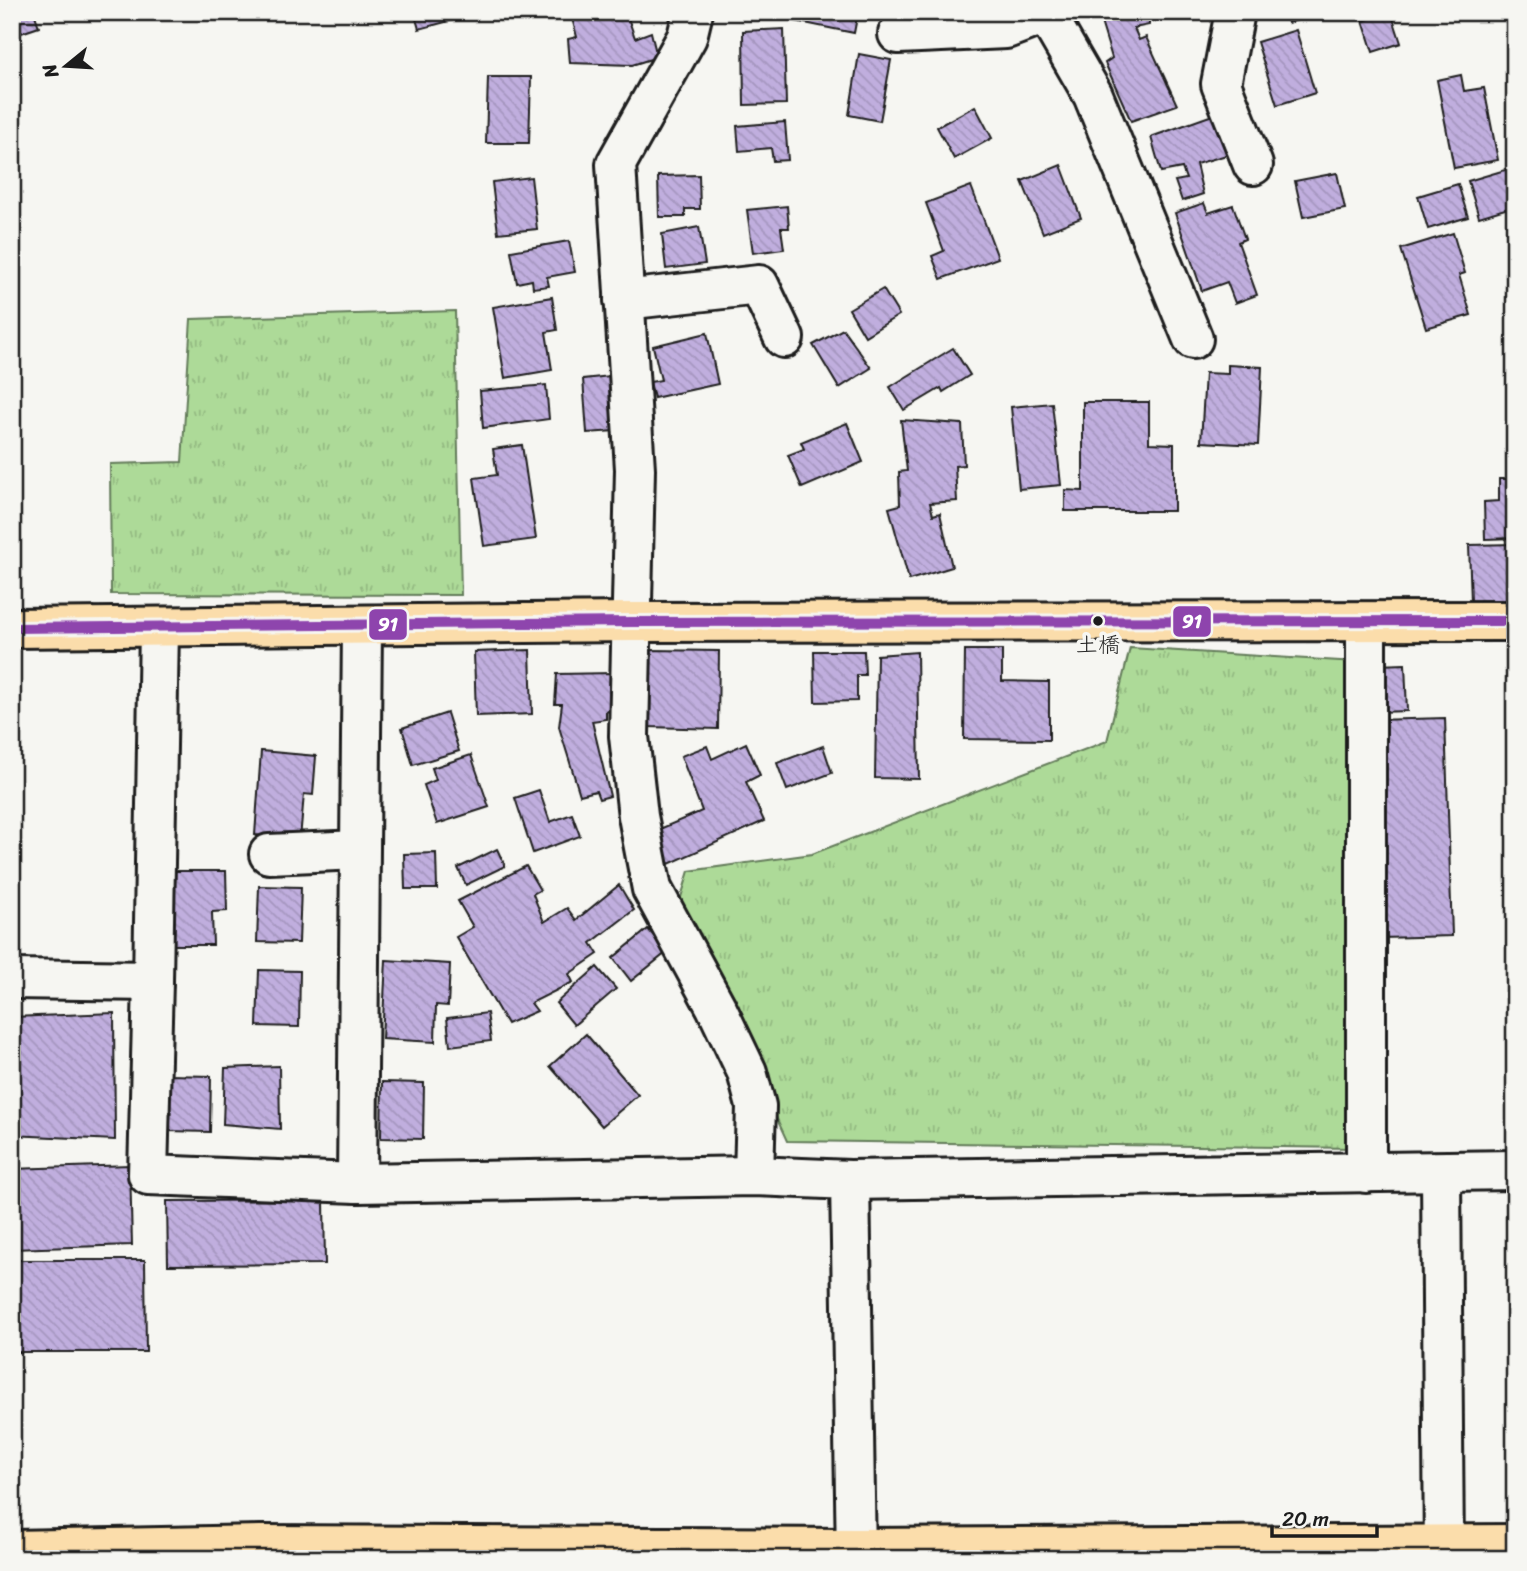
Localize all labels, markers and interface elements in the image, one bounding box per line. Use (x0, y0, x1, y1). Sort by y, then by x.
north arrow (32, 32, 102, 102)
text: N (32, 59, 68, 83)
line badge: 91 (1172, 605, 1212, 638)
text: 91 (1182, 605, 1202, 638)
line badge: 91 (368, 608, 408, 641)
text: 91 (378, 608, 398, 641)
marker: 土橋 (1091, 614, 1105, 628)
place label: 土橋 (1076, 625, 1120, 664)
scale bar (1272, 1494, 1376, 1538)
text: 20 m (1282, 1500, 1329, 1538)

